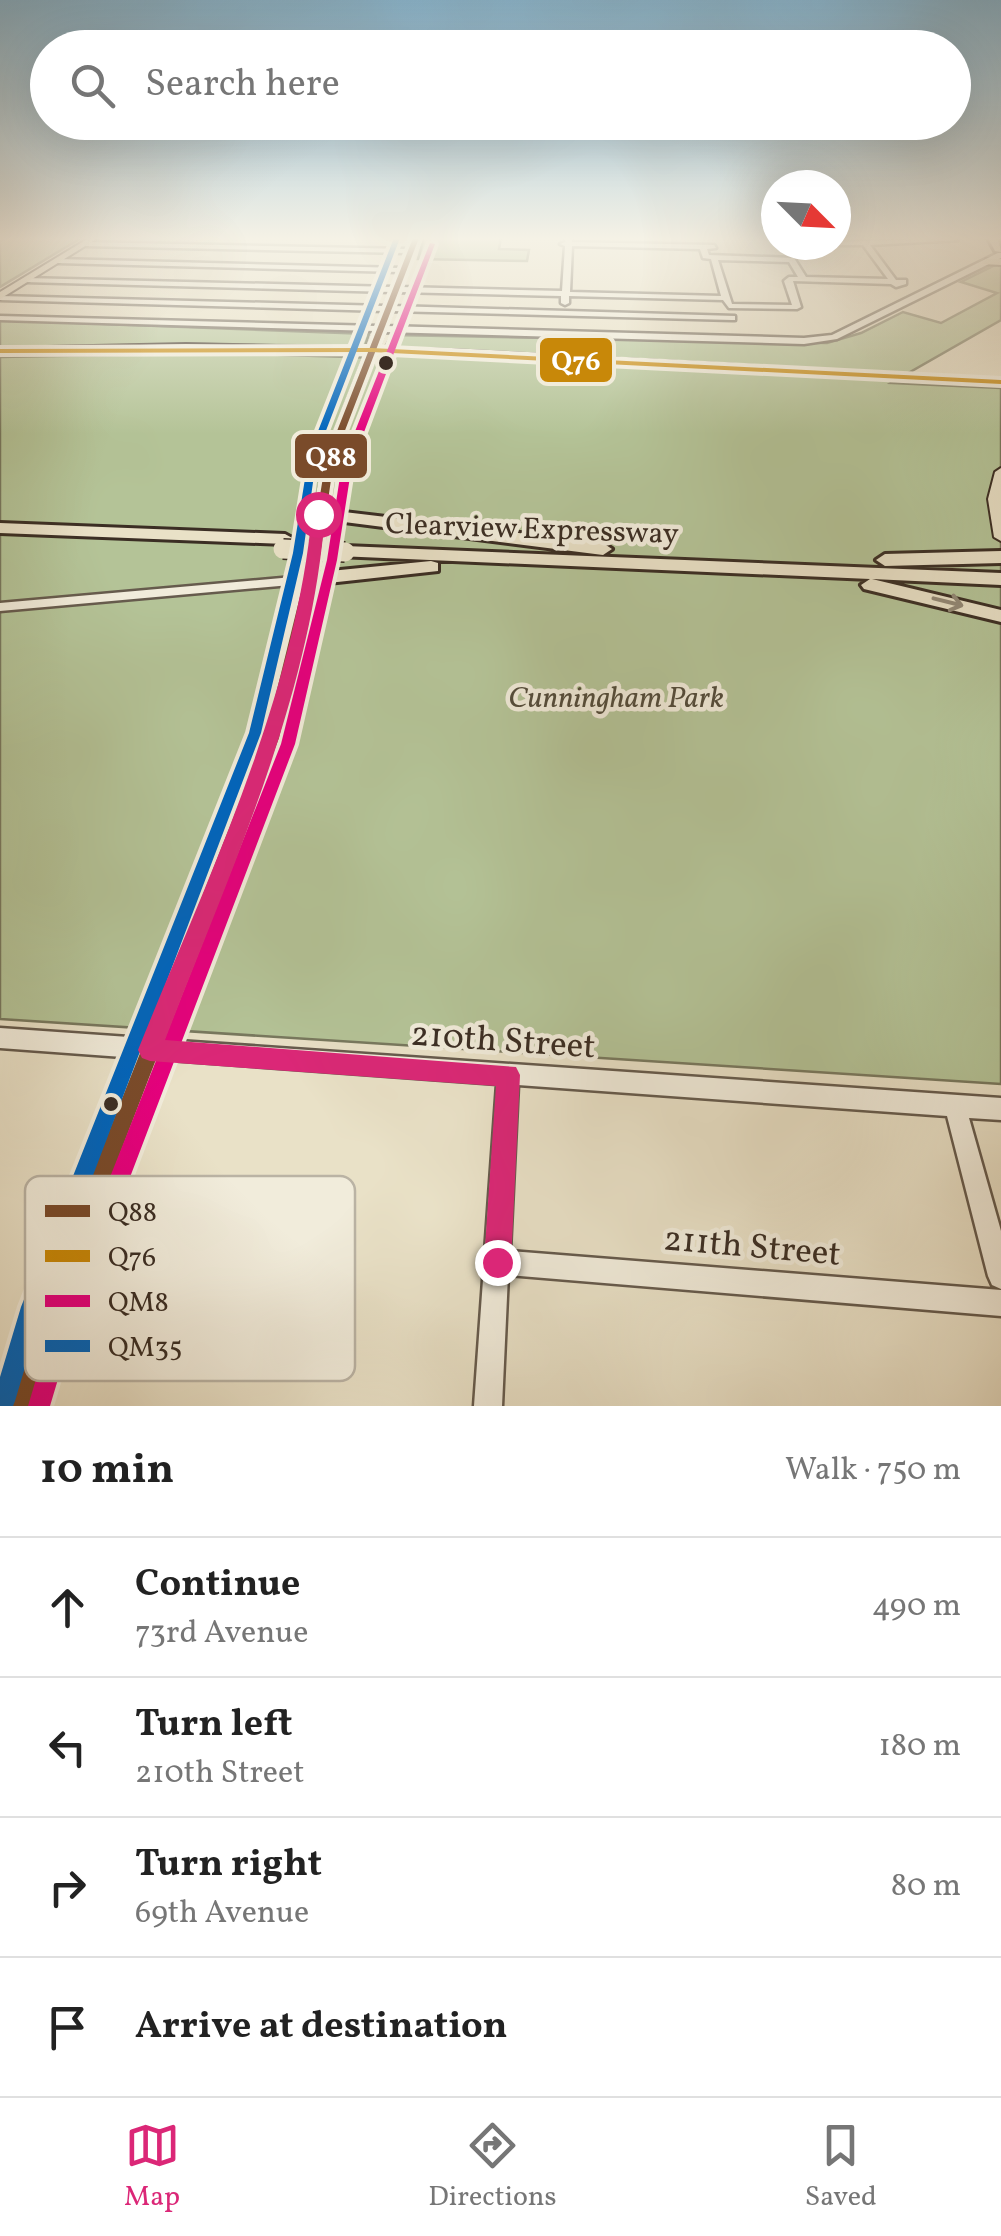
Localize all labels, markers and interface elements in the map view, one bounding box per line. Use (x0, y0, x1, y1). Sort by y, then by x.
search box (30, 30, 971, 140)
icon: search (65, 58, 120, 113)
text: Search here (145, 59, 340, 112)
north arrow (761, 170, 851, 260)
line badge: Q76 (538, 336, 614, 384)
text: Q76 (551, 343, 601, 382)
unlabelled marker (376, 353, 396, 373)
line badge: Q88 (293, 432, 369, 480)
text: Q88 (305, 439, 357, 478)
route start (296, 492, 342, 538)
street label: Clearview Expressway (385, 504, 679, 556)
one-way arrow (931, 594, 963, 612)
park label: Cunningham Park (508, 678, 724, 720)
street label: 210th Street (409, 1012, 597, 1072)
unlabelled marker (101, 1094, 121, 1114)
legend (25, 1176, 355, 1381)
text: Q88 (108, 1194, 157, 1233)
street label: 211th Street (661, 1216, 843, 1280)
text: Q76 (108, 1239, 156, 1278)
route end (475, 1240, 521, 1286)
text: QM8 (108, 1284, 169, 1323)
text: QM35 (108, 1329, 182, 1368)
text: 10 min (40, 1442, 174, 1501)
text: Walk · 750 m (785, 1449, 961, 1493)
text: Continue (135, 1559, 300, 1612)
icon: ahead (40, 1580, 95, 1635)
text: 490 m (872, 1585, 961, 1629)
text: 73rd Avenue (135, 1612, 309, 1656)
text: Turn left (135, 1699, 292, 1752)
icon: left (40, 1720, 95, 1775)
text: 180 m (878, 1725, 961, 1769)
text: 210th Street (135, 1752, 304, 1796)
text: Turn right (135, 1839, 322, 1892)
icon: right (40, 1860, 95, 1915)
text: 80 m (891, 1865, 961, 1909)
text: 69th Avenue (135, 1892, 309, 1936)
icon: arrive (40, 2000, 95, 2055)
text: Arrive at destination (135, 2001, 508, 2054)
tab: Map (124, 2118, 180, 2217)
tab: Directions (428, 2118, 557, 2217)
tab: Saved (805, 2118, 877, 2217)

